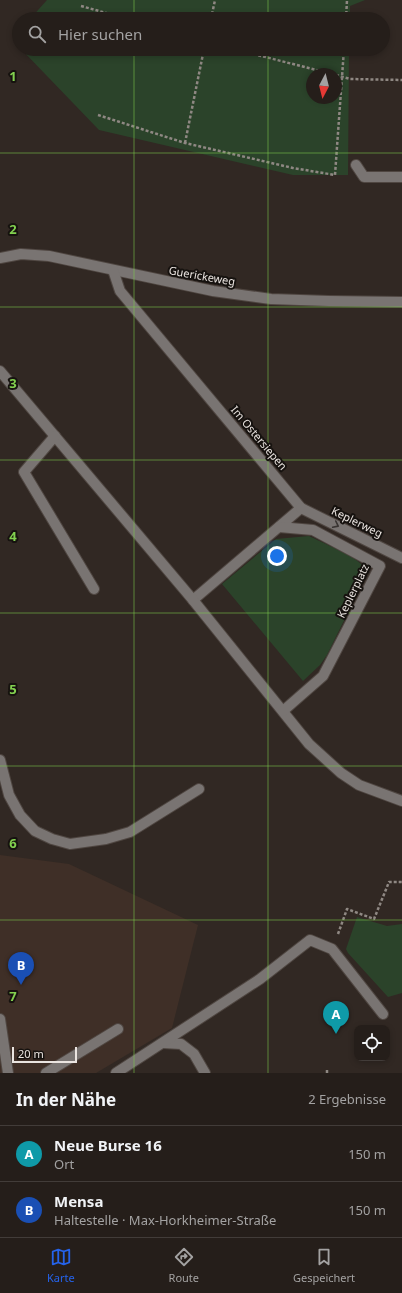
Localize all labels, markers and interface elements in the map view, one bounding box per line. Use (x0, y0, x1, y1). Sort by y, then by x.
search box (12, 12, 390, 56)
icon: search (26, 23, 48, 45)
text: Hier suchen (58, 24, 142, 44)
text: 1 (9, 67, 17, 85)
north arrow (306, 68, 342, 104)
text: 2 (9, 220, 17, 238)
street label: Guerickeweg (168, 262, 236, 289)
text: 3 (9, 374, 17, 392)
street label: Im Ostersiepen (228, 402, 291, 473)
street label: Keplerweg (329, 503, 385, 540)
one-way arrow (332, 520, 339, 528)
text: 4 (9, 527, 17, 545)
your location (267, 546, 287, 566)
street label: Keplerplatz (333, 561, 372, 620)
text: 5 (9, 680, 17, 698)
text: 6 (9, 834, 17, 852)
pin: B (8, 952, 34, 985)
text: 7 (9, 987, 17, 1005)
pin: A (323, 1001, 349, 1034)
map controls (354, 1025, 390, 1061)
button: locate (354, 1025, 390, 1061)
scale bar (12, 1045, 77, 1064)
text: 20 m (18, 1046, 44, 1061)
text: In der Nähe (16, 1088, 116, 1111)
text: 2 Ergebnisse (308, 1090, 386, 1108)
text: Neue Burse 16 (54, 1135, 162, 1155)
text: A (25, 1145, 34, 1163)
text: 150 m (348, 1145, 386, 1163)
text: Ort (54, 1155, 74, 1173)
text: Mensa (54, 1191, 103, 1211)
text: B (25, 1201, 33, 1219)
text: 150 m (348, 1201, 386, 1219)
text: Haltestelle · Max-Horkheimer-Straße (54, 1211, 276, 1229)
tab: Karte (47, 1246, 75, 1285)
tab: Route (169, 1246, 199, 1285)
tab: Gespeichert (293, 1246, 355, 1285)

